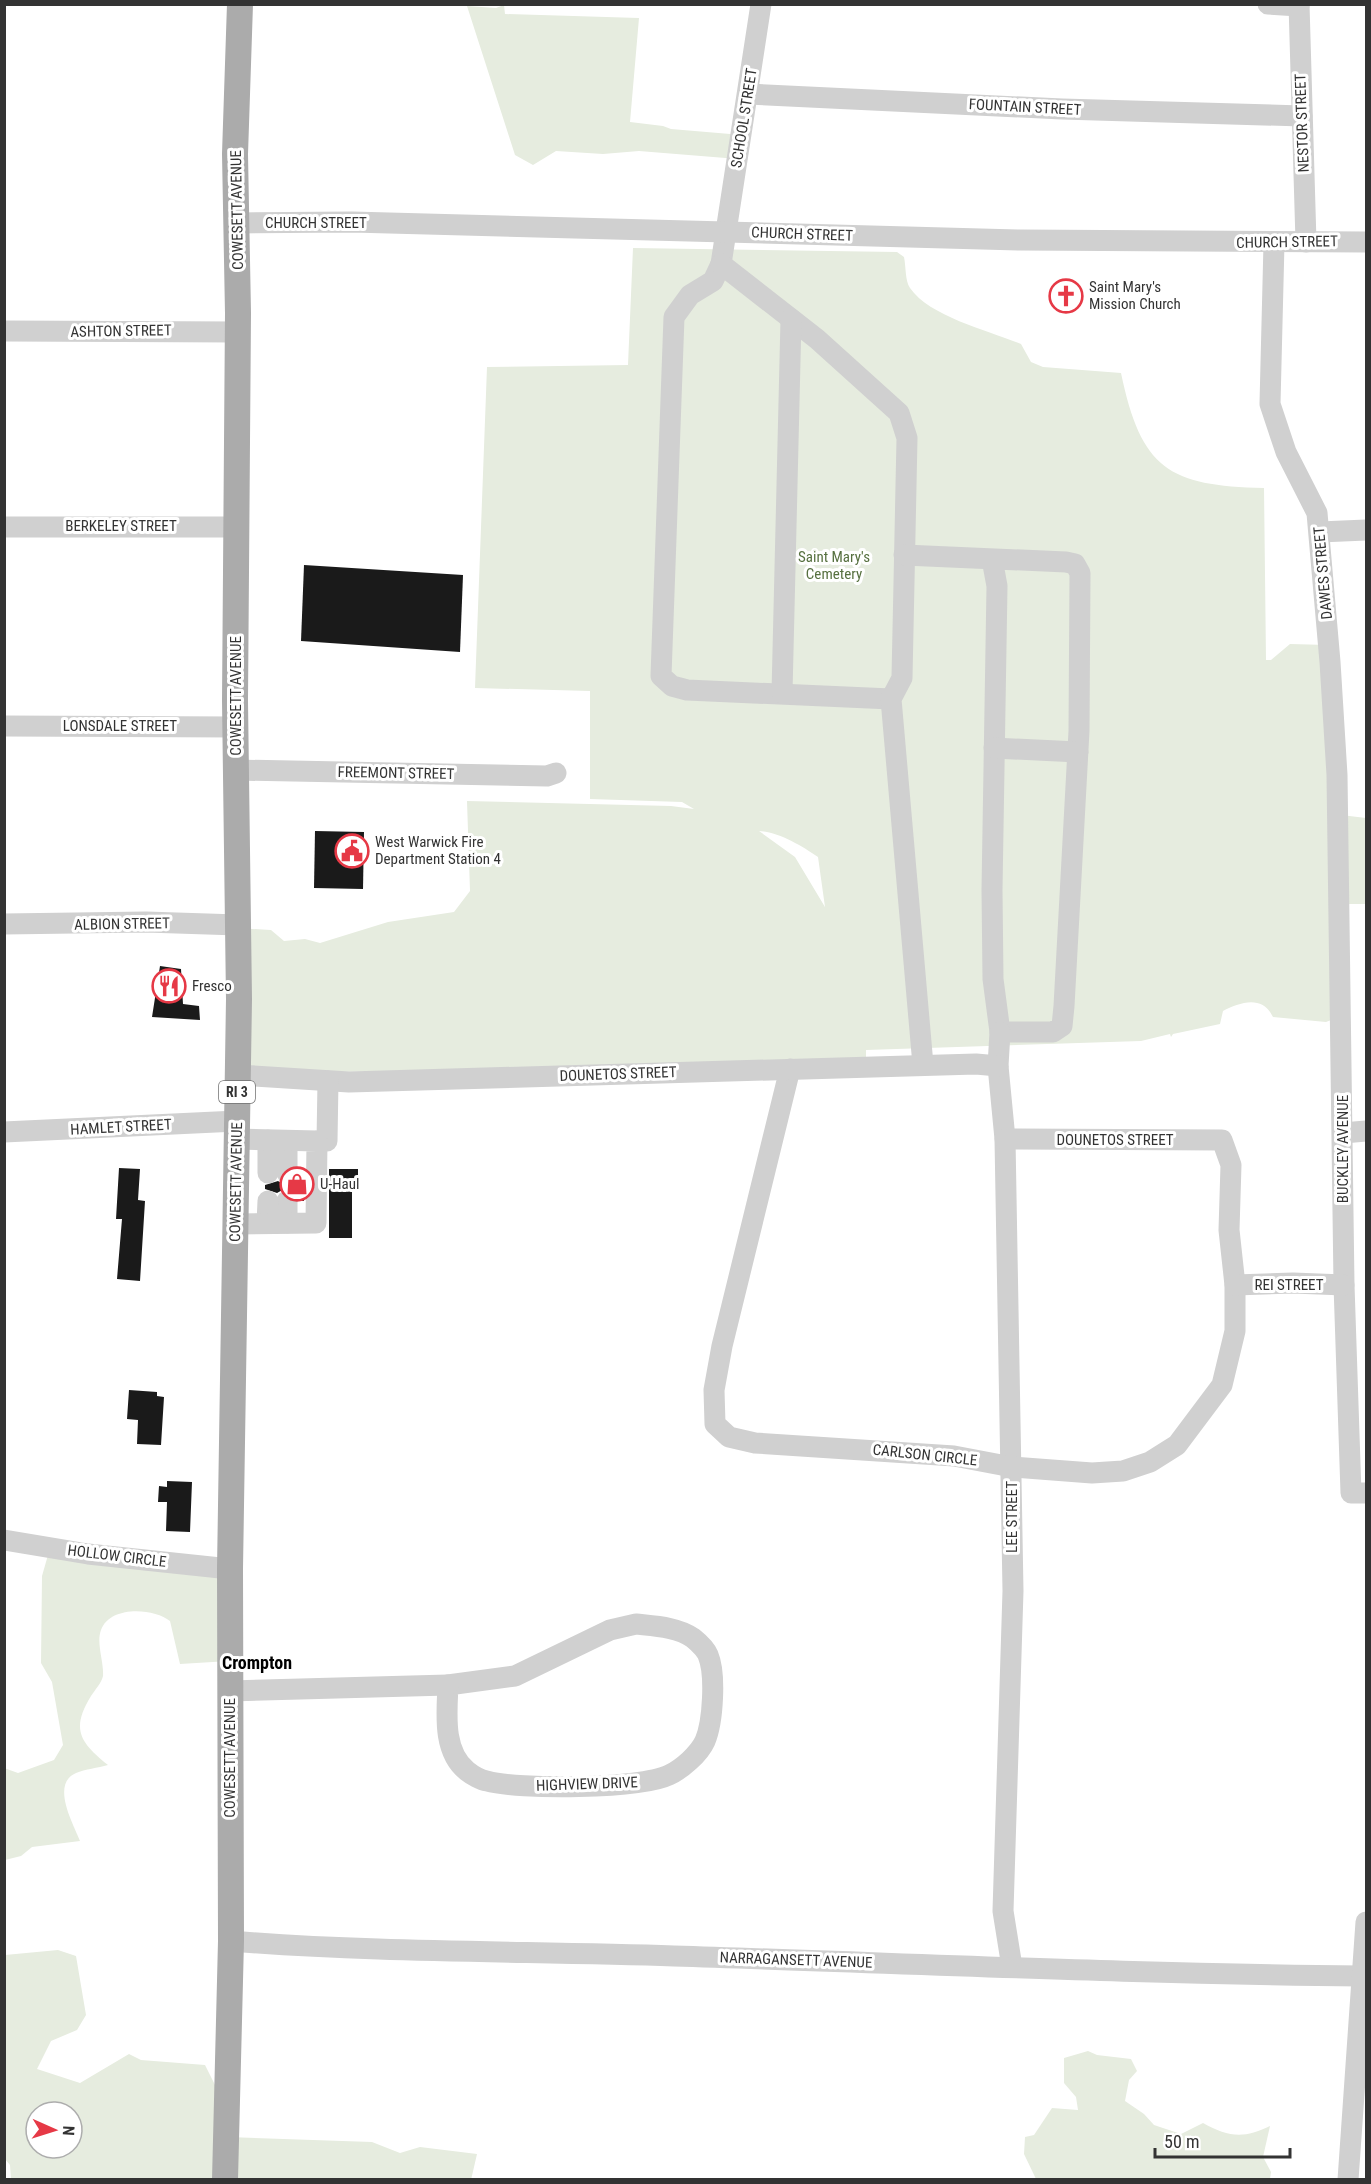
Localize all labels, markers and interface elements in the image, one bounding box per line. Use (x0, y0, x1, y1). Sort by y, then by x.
street label: SCHOOL STREET (727, 67, 761, 169)
street label: NESTOR STREET (1291, 73, 1313, 173)
street label: FOUNTAIN STREET (968, 95, 1082, 119)
street label: COWESETT AVENUE (227, 150, 247, 270)
street label: CHURCH STREET (265, 214, 367, 232)
street label: CHURCH STREET (751, 223, 853, 245)
street label: CHURCH STREET (1236, 232, 1338, 252)
church icon: Saint Mary's Mission Church (1048, 278, 1084, 314)
place label: Saint Mary's Mission Church (1089, 278, 1181, 313)
street label: ASHTON STREET (70, 321, 172, 341)
street label: BERKELEY STREET (65, 517, 177, 535)
street label: DAWES STREET (1310, 526, 1336, 620)
park label: Saint Mary's Cemetery (798, 548, 870, 583)
street label: COWESETT AVENUE (227, 636, 245, 756)
street label: LONSDALE STREET (63, 717, 177, 735)
street label: FREEMONT STREET (337, 763, 455, 783)
public building icon: West Warwick Fire Department Station 4 (334, 833, 370, 869)
place label: West Warwick Fire Department Station 4 (375, 833, 501, 868)
street label: ALBION STREET (74, 914, 170, 934)
restaurant icon: Fresco (151, 968, 187, 1004)
place label: Fresco (192, 977, 232, 995)
street label: DOUNETOS STREET (559, 1063, 677, 1085)
road number: RI 3 (219, 1081, 255, 1103)
street label: BUCKLEY AVENUE (1334, 1095, 1352, 1203)
street label: HAMLET STREET (70, 1115, 172, 1139)
street label: COWESETT AVENUE (226, 1122, 246, 1242)
street label: DOUNETOS STREET (1056, 1131, 1174, 1149)
shop icon: U-Haul (279, 1166, 315, 1202)
place label: U-Haul (320, 1175, 359, 1193)
street label: REI STREET (1254, 1276, 1324, 1294)
street label: CARLSON CIRCLE (872, 1441, 978, 1469)
street label: LEE STREET (1003, 1481, 1021, 1553)
street label: HOLLOW CIRCLE (67, 1541, 167, 1571)
district label: Crompton (222, 1652, 292, 1673)
street label: COWESETT AVENUE (221, 1698, 239, 1818)
street label: HIGHVIEW DRIVE (536, 1773, 638, 1795)
street label: NARRAGANSETT AVENUE (719, 1948, 873, 1972)
north arrow (24, 2100, 84, 2160)
scale bar (1155, 2121, 1290, 2159)
text: N (59, 2125, 78, 2136)
text: 50 m (1164, 2131, 1199, 2152)

